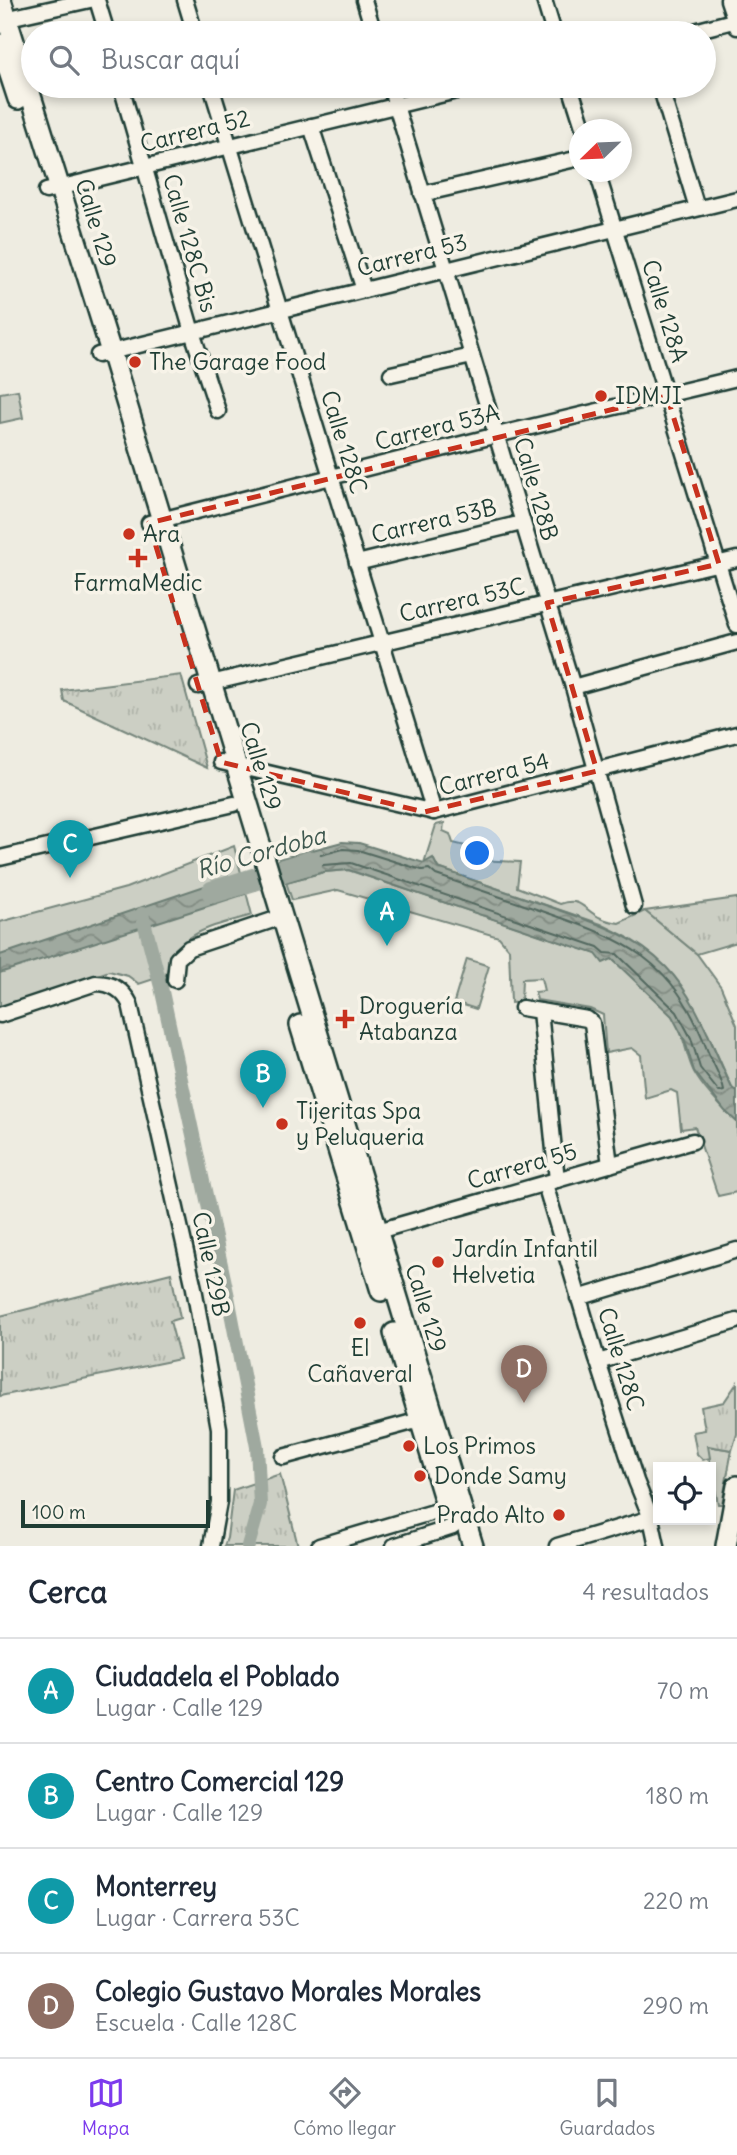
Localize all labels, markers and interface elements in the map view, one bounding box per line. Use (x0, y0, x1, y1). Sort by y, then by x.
search box (21, 21, 716, 98)
icon: search (45, 41, 83, 79)
text: Buscar aquí (101, 43, 240, 76)
street label: Carrera 52 (137, 103, 253, 158)
north arrow (569, 119, 632, 182)
street label: Calle 128C Bis (157, 170, 224, 315)
street label: Calle 129 (69, 175, 124, 271)
street label: Carrera 53 (354, 227, 470, 282)
street label: Calle 128A (636, 256, 695, 366)
place label: The Garage Food (149, 347, 326, 376)
marker: The Garage Food (127, 354, 143, 370)
place label: IDMJI (615, 381, 682, 410)
street label: Calle 128C (315, 387, 374, 497)
marker: IDMJI (593, 388, 609, 404)
street label: Carrera 53A (372, 397, 502, 456)
street label: Calle 128B (508, 434, 565, 544)
street label: Carrera 53B (368, 492, 499, 549)
place label: Ara (143, 519, 180, 548)
marker: Ara (121, 526, 137, 542)
marker: FarmaMedic (130, 550, 146, 566)
place label: FarmaMedic (74, 568, 202, 597)
street label: Carrera 53C (396, 571, 527, 628)
street label: Calle 129 (234, 718, 289, 814)
street label: Carrera 54 (436, 746, 552, 801)
water label: Río Cordoba (193, 819, 330, 885)
pin: C (47, 820, 93, 878)
your location (460, 836, 494, 870)
pin: A (364, 888, 410, 946)
place label: Droguería Atabanza (359, 991, 464, 1046)
marker: Droguería Atabanza (337, 1011, 353, 1027)
pin: B (240, 1050, 286, 1108)
place label: Tijeritas Spa y Peluqueria (296, 1096, 424, 1151)
marker: Tijeritas Spa y Peluqueria (274, 1116, 290, 1132)
street label: Carrera 55 (464, 1136, 580, 1195)
street label: Calle 129B (186, 1209, 237, 1319)
place label: Jardín Infantil Helvetia (452, 1234, 598, 1289)
marker: Jardín Infantil Helvetia (430, 1254, 446, 1270)
street label: Calle 129 (399, 1260, 454, 1356)
street label: Calle 128C (592, 1304, 651, 1414)
marker: El Cañaveral (352, 1315, 368, 1331)
place label: El Cañaveral (307, 1333, 413, 1388)
pin: D (501, 1345, 547, 1403)
place label: Los Primos (423, 1431, 536, 1460)
marker: Los Primos (401, 1438, 417, 1454)
place label: Donde Samy (434, 1461, 567, 1490)
map controls (653, 1462, 716, 1525)
button: locate (653, 1462, 716, 1525)
marker: Donde Samy (412, 1468, 428, 1484)
scale bar (21, 1497, 210, 1529)
text: 100 m (32, 1500, 86, 1524)
place label: Prado Alto (436, 1500, 545, 1529)
marker: Prado Alto (551, 1507, 567, 1523)
text: Cerca (28, 1573, 107, 1611)
text: 4 resultados (582, 1577, 709, 1606)
text: Ciudadela el Poblado (95, 1660, 340, 1693)
text: A (44, 1676, 58, 1705)
text: 70 m (657, 1676, 709, 1705)
text: Lugar · Calle 129 (95, 1693, 263, 1722)
text: Centro Comercial 129 (95, 1765, 344, 1798)
text: B (43, 1781, 59, 1810)
text: 180 m (646, 1781, 709, 1810)
text: Lugar · Calle 129 (95, 1798, 263, 1827)
text: Monterrey (95, 1870, 217, 1903)
text: C (43, 1886, 59, 1915)
text: 220 m (643, 1886, 709, 1915)
text: Lugar · Carrera 53C (95, 1903, 300, 1932)
text: Colegio Gustavo Morales Morales (95, 1975, 481, 2008)
text: D (43, 1991, 59, 2020)
text: 290 m (642, 1991, 709, 2020)
text: Escuela · Calle 128C (95, 2008, 297, 2037)
tab: Mapa (82, 2074, 130, 2140)
tab: Cómo llegar (293, 2074, 396, 2140)
tab: Guardados (560, 2074, 655, 2140)

